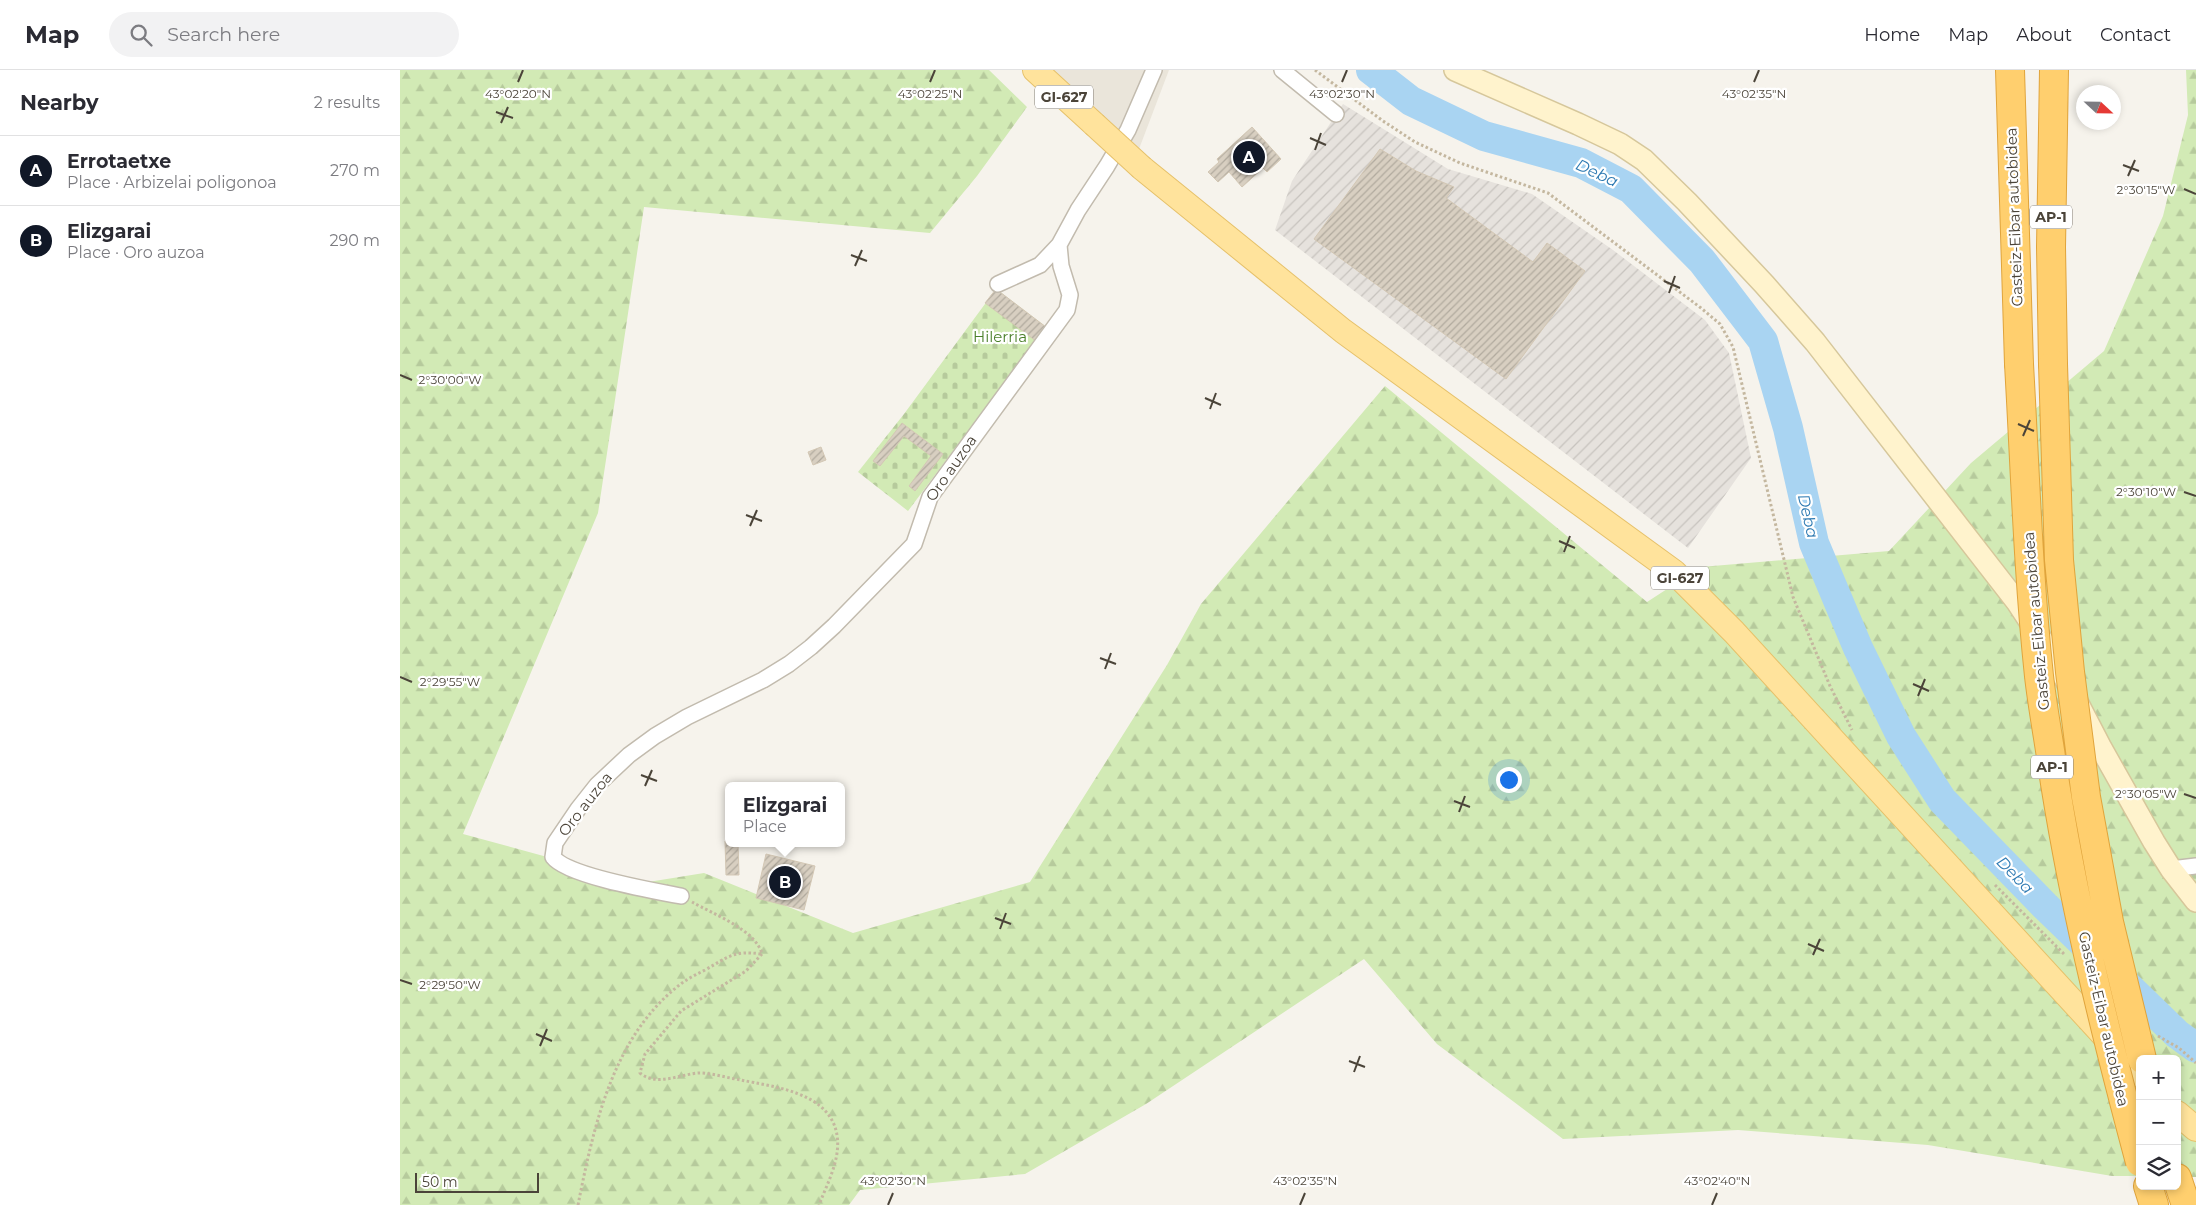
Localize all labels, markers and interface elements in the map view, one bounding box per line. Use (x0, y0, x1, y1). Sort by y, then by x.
search box (109, 12, 459, 57)
text: Map (25, 20, 79, 49)
icon: search (127, 21, 155, 49)
text: Search here (167, 23, 280, 46)
text: Home (1864, 24, 1920, 46)
text: Map (1948, 24, 1988, 46)
text: About (2016, 24, 2072, 46)
text: Contact (2100, 24, 2171, 46)
north arrow (2076, 85, 2121, 130)
text: 43°02'20"N (485, 86, 551, 101)
text: 43°02'25"N (898, 86, 962, 101)
road number: GI-627 (1035, 86, 1093, 108)
text: 43°02'30"N (1309, 86, 1375, 101)
text: 43°02'35"N (1722, 86, 1786, 101)
text: Nearby (20, 90, 99, 115)
text: 2 results (314, 93, 380, 112)
street label: Gasteiz-Eibar autobidea (2001, 127, 2027, 307)
pin: A (1233, 138, 1265, 176)
text: Errotaetxe (67, 150, 171, 173)
water label: Deba (1573, 155, 1621, 191)
text: A (30, 161, 42, 180)
text: 270 m (330, 161, 380, 180)
text: Place · Arbizelai poligonoa (67, 173, 277, 192)
text: 2°30'15"W (2117, 182, 2175, 197)
road number: AP-1 (2030, 206, 2072, 228)
text: Elizgarai (67, 220, 151, 243)
text: B (30, 231, 42, 250)
text: 290 m (329, 231, 380, 250)
text: Place · Oro auzoa (67, 243, 205, 262)
park label: Hilerria (973, 327, 1027, 346)
text: 2°30'00"W (418, 372, 482, 387)
street label: Oro auzoa (921, 431, 981, 505)
text: 2°30'10"W (2116, 484, 2176, 499)
water label: Deba (1794, 492, 1822, 540)
street label: Gasteiz-Eibar autobidea (2019, 531, 2053, 711)
road number: GI-627 (1651, 566, 1709, 590)
text: 2°29'55"W (420, 674, 480, 689)
road number: AP-1 (2031, 756, 2073, 779)
your location (1496, 767, 1522, 793)
street label: Oro auzoa (554, 768, 616, 840)
popup (725, 782, 845, 847)
text: 2°30'05"W (2115, 786, 2177, 801)
text: Elizgarai (743, 794, 827, 817)
text: Place (743, 817, 787, 836)
water label: Deba (1993, 852, 2037, 898)
pin: B (769, 863, 801, 901)
street label: Gasteiz-Eibar autobidea (2075, 930, 2133, 1108)
text: 2°29'50"W (419, 977, 481, 992)
map controls (2136, 1055, 2181, 1190)
button: + (2136, 1055, 2181, 1100)
button: − (2136, 1100, 2181, 1145)
button: layers (2136, 1145, 2181, 1190)
scale bar (415, 1170, 539, 1193)
text: 50 m (422, 1173, 458, 1191)
text: 43°02'30"N (860, 1173, 926, 1188)
text: 43°02'35"N (1273, 1173, 1337, 1188)
text: 43°02'40"N (1684, 1173, 1750, 1188)

